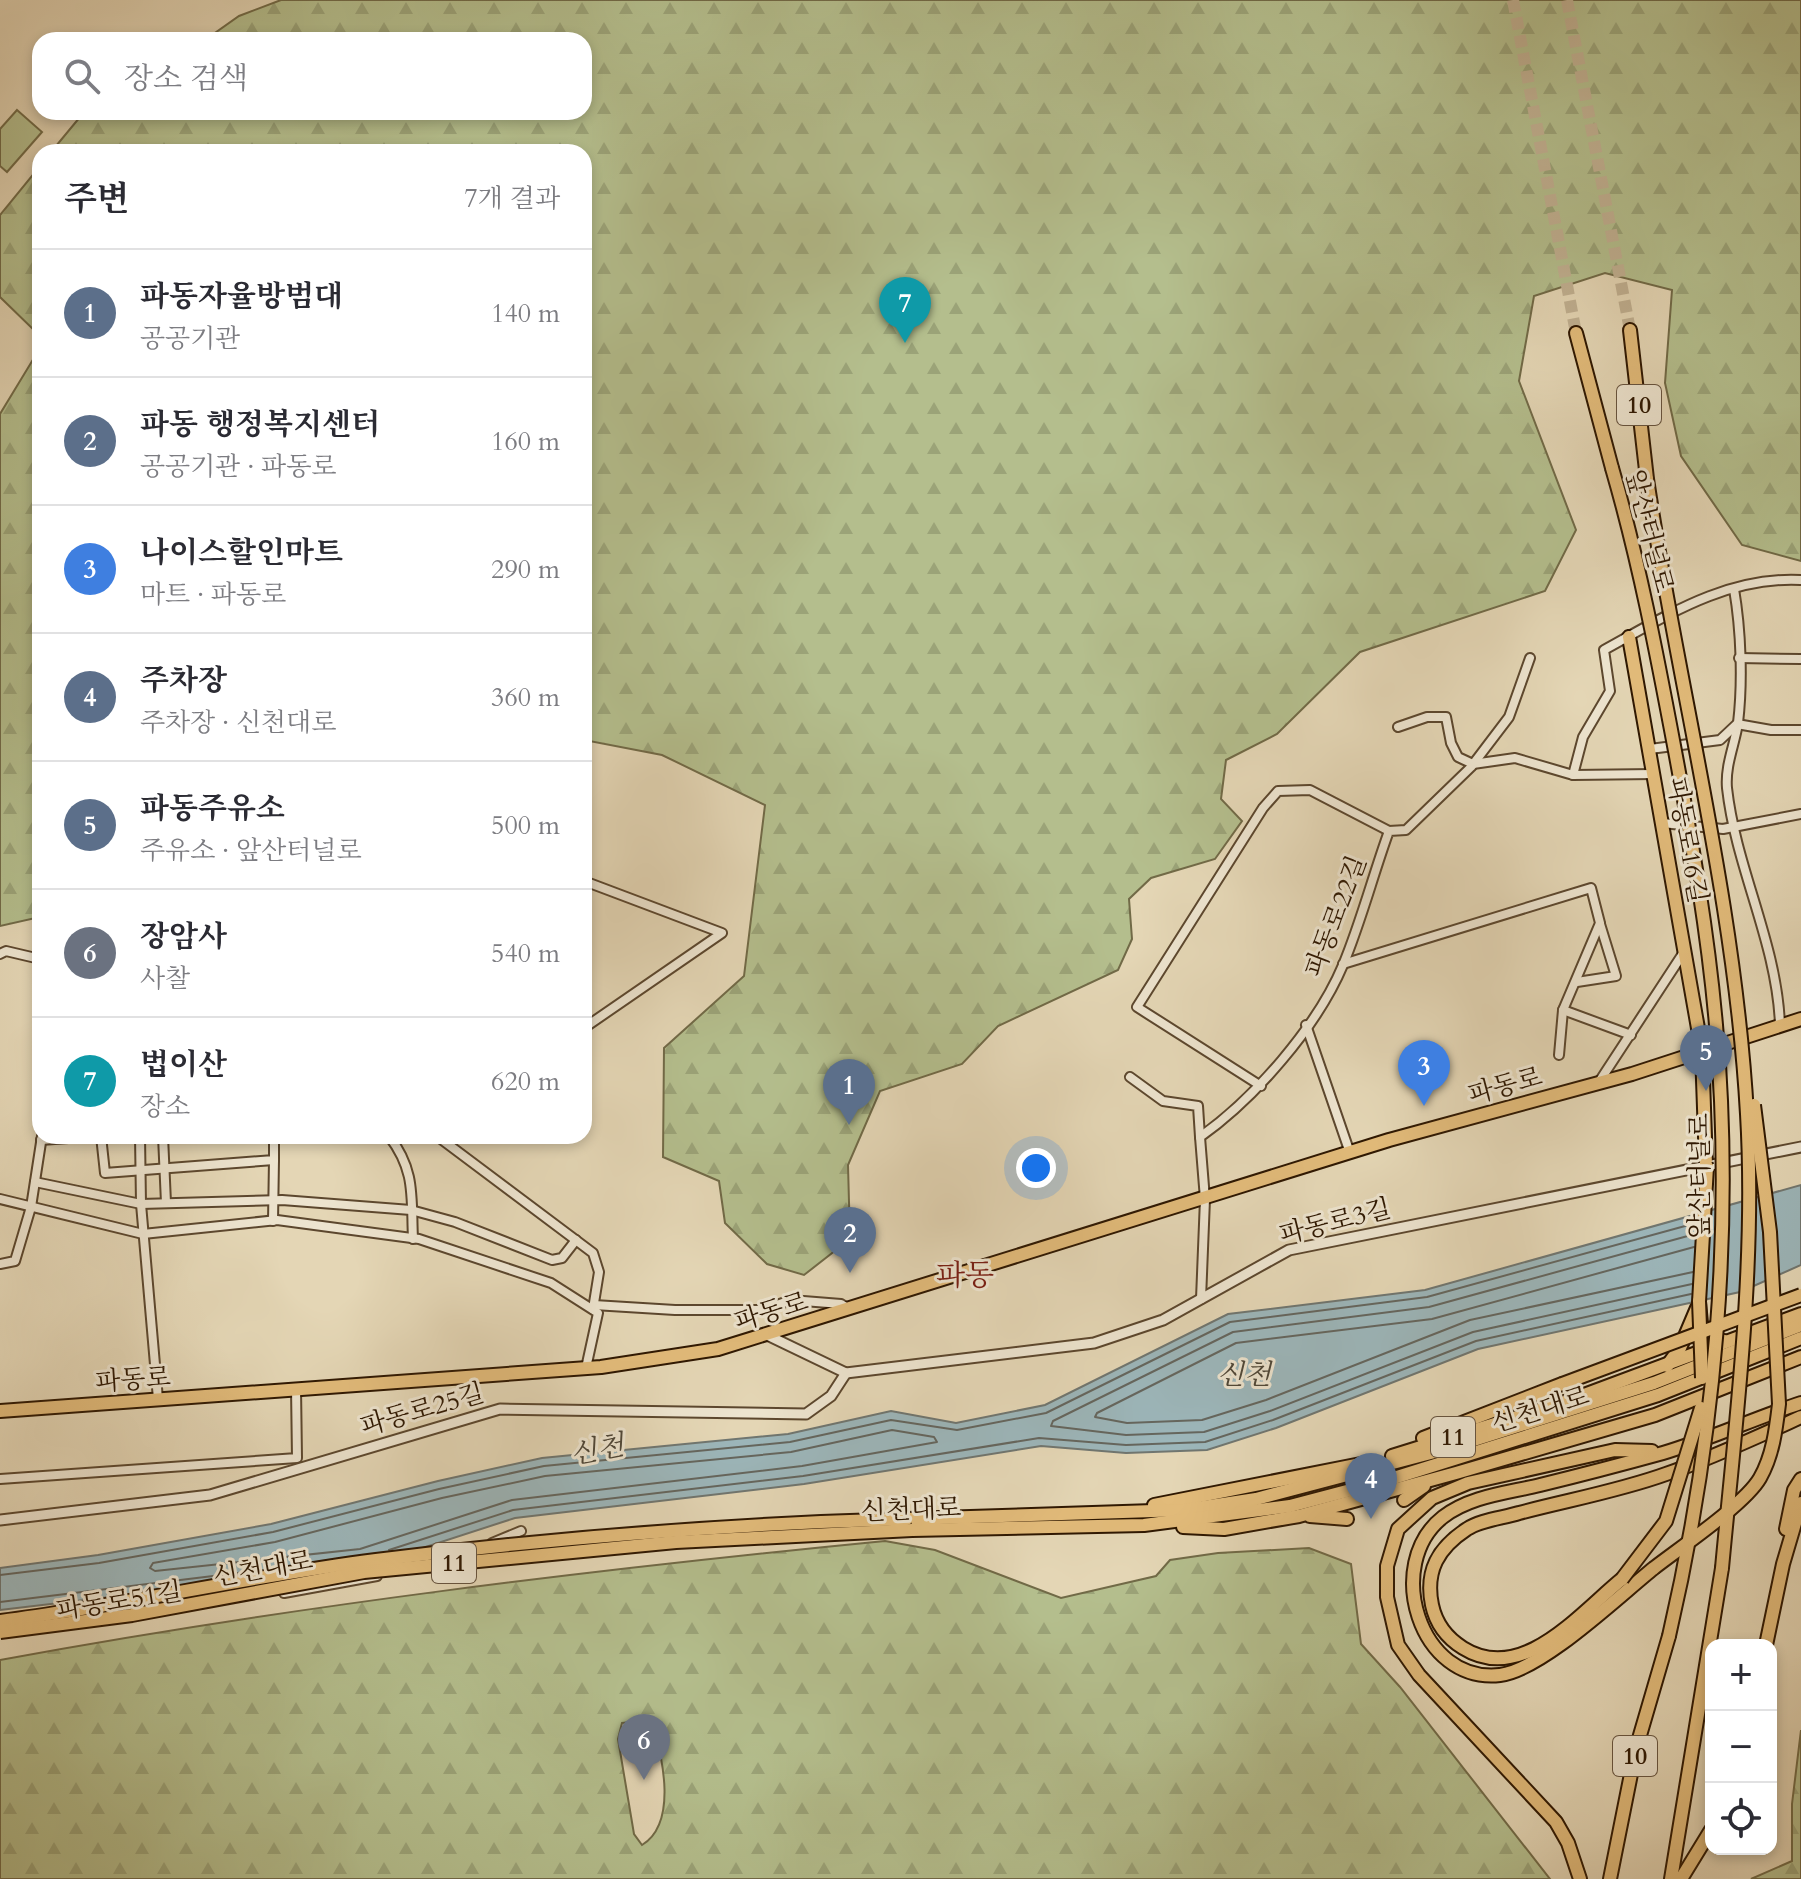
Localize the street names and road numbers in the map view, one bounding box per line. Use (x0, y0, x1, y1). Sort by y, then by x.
road number: 10 (1617, 385, 1661, 425)
street label: 앞산터널로 (1617, 466, 1682, 596)
street label: 파동로16길 (1659, 774, 1716, 906)
street label: 파동로22길 (1296, 851, 1375, 982)
street label: 파동로 (1464, 1059, 1546, 1112)
street label: 앞산터널로 (1682, 1113, 1717, 1239)
street label: 파동로3길 (1276, 1191, 1395, 1252)
street label: 파동로 (730, 1284, 812, 1339)
street label: 파동로 (94, 1359, 172, 1400)
street label: 파동로25길 (356, 1375, 488, 1444)
street label: 신천대로 (1487, 1378, 1593, 1441)
road number: 11 (1431, 1417, 1475, 1457)
street label: 신천대로 (860, 1490, 962, 1529)
street label: 신천대로 (211, 1543, 316, 1594)
road number: 11 (432, 1543, 476, 1583)
street label: 파동로51길 (54, 1573, 185, 1628)
road number: 10 (1613, 1736, 1657, 1776)

